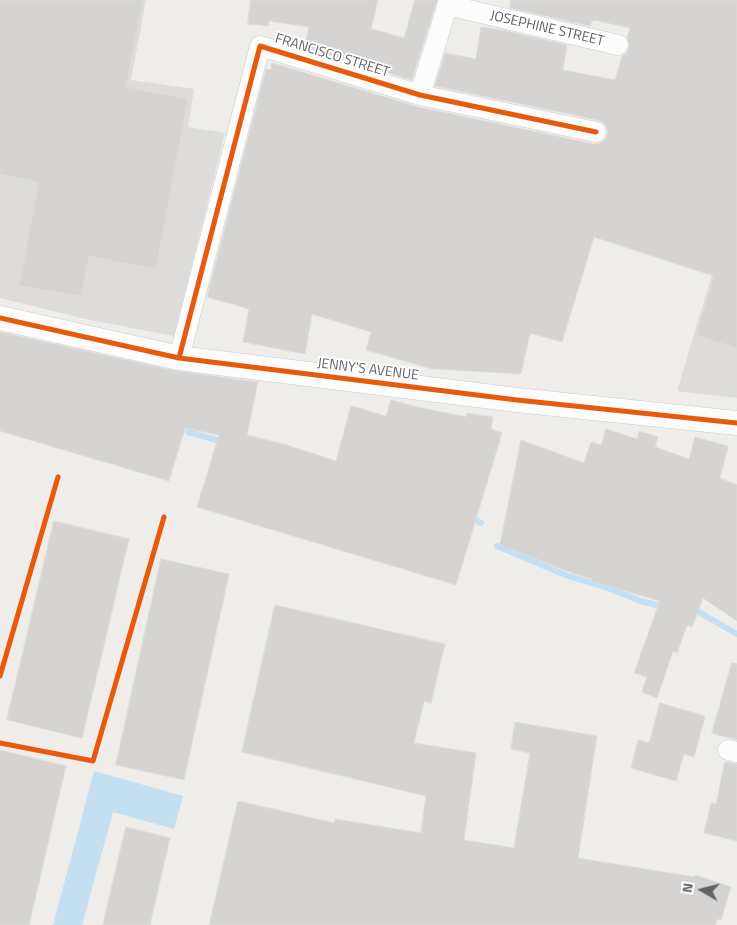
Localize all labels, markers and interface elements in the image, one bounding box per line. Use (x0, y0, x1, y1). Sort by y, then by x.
street label: JOSEPHINE STREET (488, 8, 606, 50)
street label: FRANCISCO STREET (273, 31, 391, 81)
street label: JENNY'S AVENUE (316, 355, 420, 385)
north arrow (677, 865, 727, 915)
text: N (676, 882, 698, 894)

